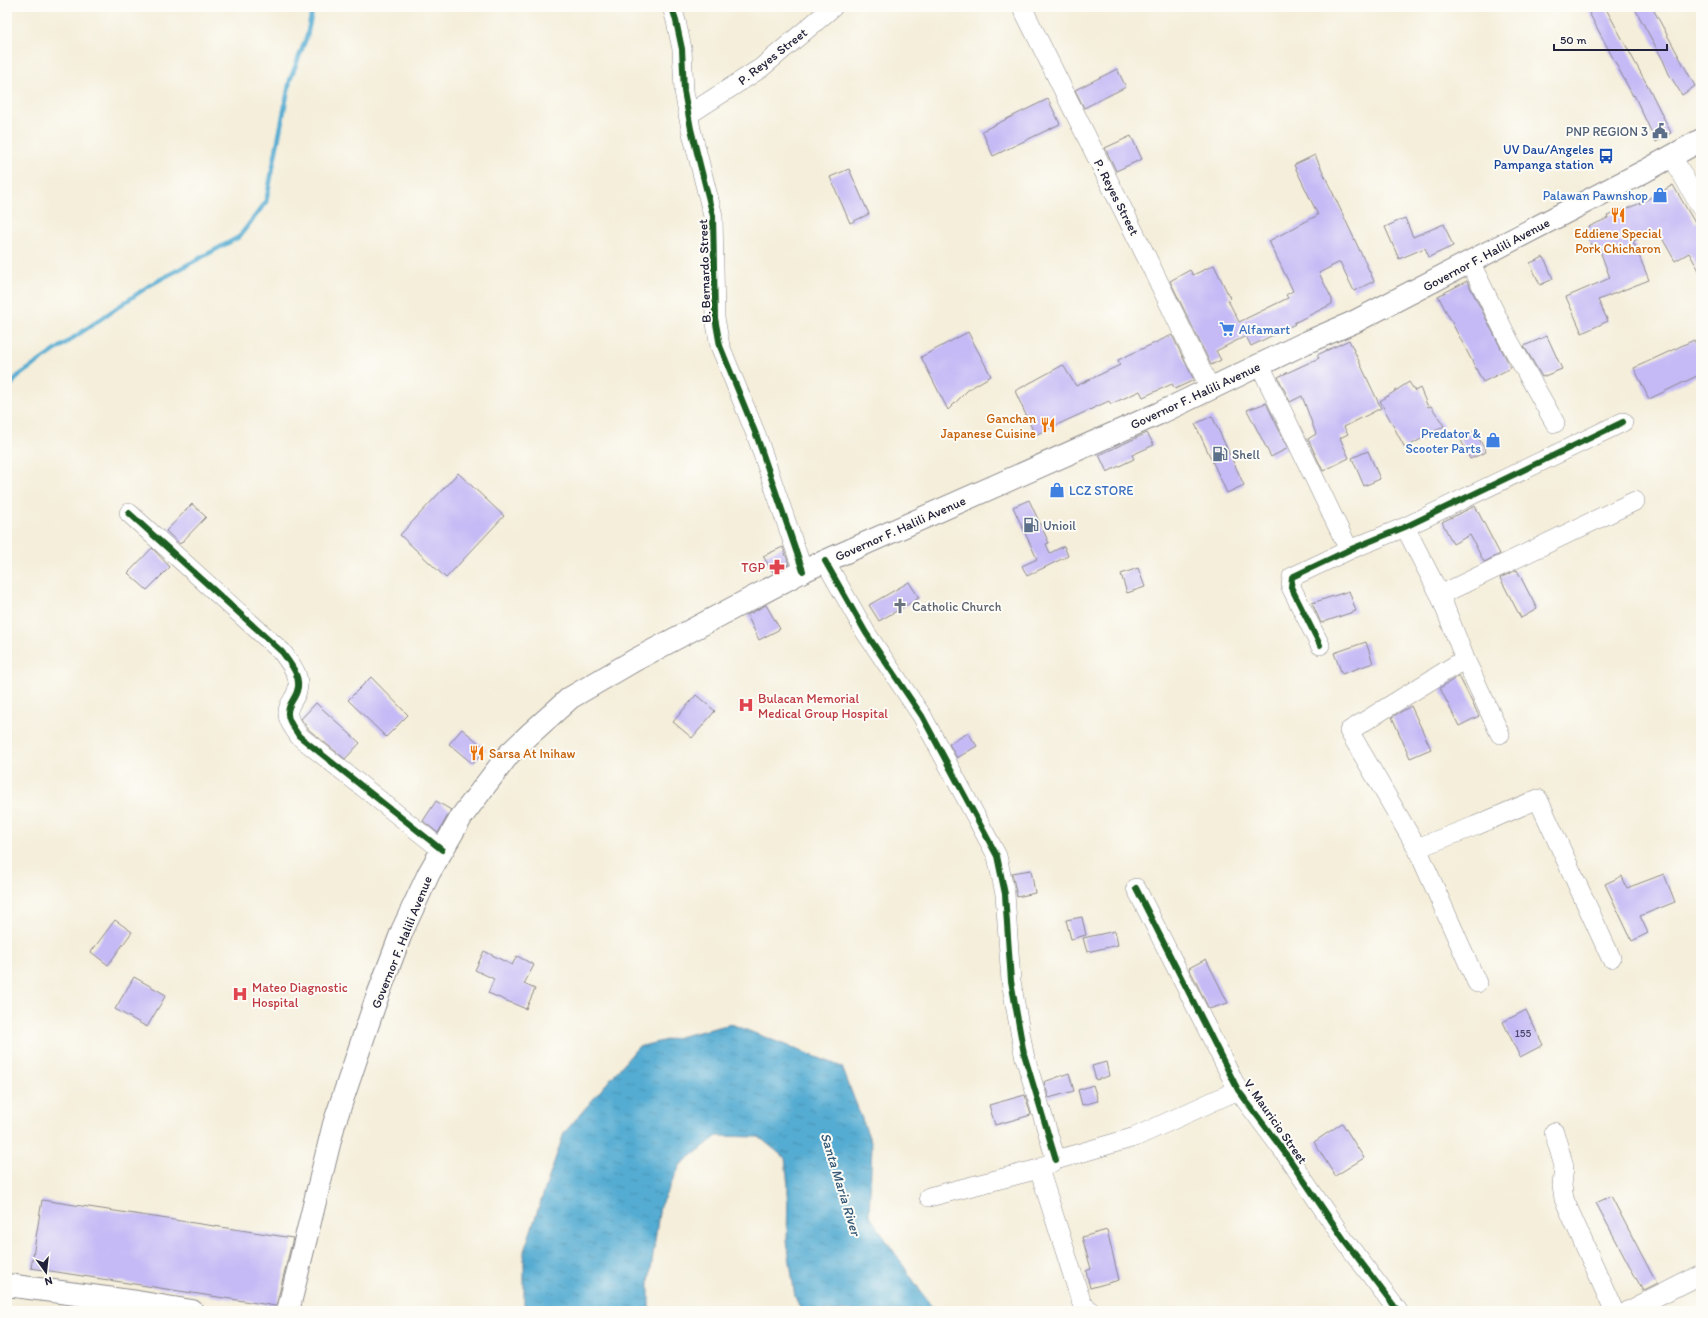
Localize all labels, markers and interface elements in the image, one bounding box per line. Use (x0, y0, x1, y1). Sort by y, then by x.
street label: P. Reyes Street (735, 25, 810, 88)
scale bar (1554, 26, 1667, 52)
text: 50 m (1560, 33, 1586, 47)
public building icon: PNP REGION 3 (1651, 122, 1669, 140)
place label: PNP REGION 3 (1566, 124, 1648, 139)
place label: UV Dau/Angeles Pampanga station (1494, 142, 1594, 172)
bus stop icon: UV Dau/Angeles Pampanga station (1597, 147, 1615, 165)
street label: P. Reyes Street (1091, 157, 1142, 238)
shop icon: Palawan Pawnshop (1651, 186, 1669, 204)
place label: Palawan Pawnshop (1543, 188, 1648, 203)
restaurant icon: Eddiene Special Pork Chicharon (1609, 206, 1627, 224)
street label: Governor F. Halili Avenue (1420, 215, 1552, 294)
street label: B. Bernardo Street (695, 219, 714, 323)
place label: Eddiene Special Pork Chicharon (1574, 226, 1662, 256)
supermarket icon: Alfamart (1218, 320, 1236, 338)
place label: Alfamart (1239, 322, 1290, 337)
street label: Governor F. Halili Avenue (1128, 359, 1263, 432)
place label: Ganchan Japanese Cuisine (941, 411, 1037, 441)
restaurant icon: Ganchan Japanese Cuisine (1039, 416, 1057, 434)
place label: Predator & Scooter Parts (1405, 426, 1482, 456)
shop icon: Predator & Scooter Parts (1484, 431, 1502, 449)
fuel station icon: Shell (1211, 445, 1229, 463)
place label: Shell (1232, 447, 1260, 462)
shop icon: LCZ STORE (1048, 481, 1066, 499)
place label: LCZ STORE (1069, 483, 1134, 498)
street label: Governor F. Halili Avenue (833, 493, 968, 564)
fuel station icon: Unioil (1022, 516, 1040, 534)
place label: Unioil (1043, 518, 1076, 533)
pharmacy icon: TGP (768, 558, 786, 576)
place label: TGP (741, 560, 765, 575)
church icon: Catholic Church (891, 597, 909, 615)
place label: Catholic Church (912, 599, 1002, 614)
place label: Bulacan Memorial Medical Group Hospital (758, 691, 888, 721)
hospital icon: Bulacan Memorial Medical Group Hospital (737, 696, 755, 714)
restaurant icon: Sarsa At Inihaw (468, 744, 486, 762)
place label: Sarsa At Inihaw (489, 746, 576, 761)
street label: Governor F. Halili Avenue (368, 874, 435, 1011)
place label: Mateo Diagnostic Hospital (252, 980, 348, 1010)
hospital icon: Mateo Diagnostic Hospital (231, 985, 249, 1003)
house number: 155 (1515, 1027, 1532, 1040)
street label: V. Mauricio Street (1241, 1076, 1311, 1167)
water label: Santa Maria River (817, 1131, 865, 1239)
north arrow (26, 1252, 66, 1292)
text: N (43, 1274, 54, 1288)

